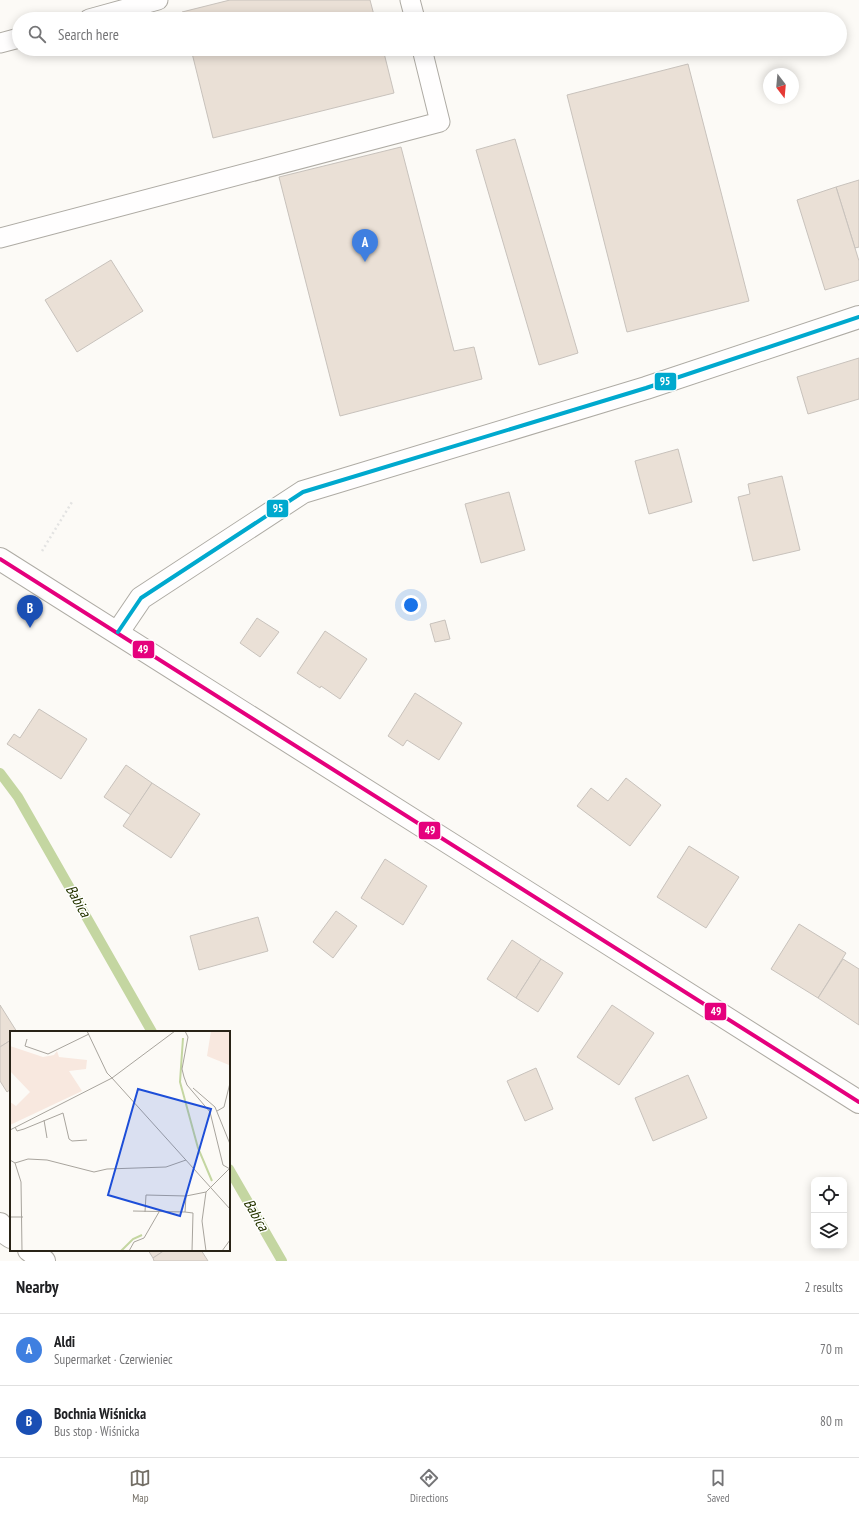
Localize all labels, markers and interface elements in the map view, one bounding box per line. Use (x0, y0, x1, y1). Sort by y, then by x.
search box (12, 12, 847, 56)
icon: search (26, 23, 48, 45)
text: Search here (58, 25, 119, 44)
north arrow (763, 68, 799, 104)
pin: A (352, 229, 378, 262)
line badge: 95 (654, 372, 677, 391)
text: 95 (660, 374, 670, 388)
line badge: 95 (266, 499, 289, 518)
text: 95 (273, 501, 283, 515)
pin: B (17, 595, 43, 628)
your location (401, 595, 421, 615)
line badge: 49 (132, 640, 155, 659)
text: 49 (138, 642, 148, 656)
line badge: 49 (418, 821, 441, 840)
text: 49 (425, 823, 435, 837)
water label: Babica (62, 881, 96, 921)
line badge: 49 (704, 1002, 727, 1021)
text: 49 (711, 1004, 721, 1018)
inset map (10, 1031, 230, 1251)
map controls (811, 1177, 847, 1249)
button: locate (811, 1177, 847, 1213)
water label: Babica (240, 1195, 274, 1235)
button: layers (811, 1213, 847, 1249)
text: Nearby (16, 1276, 59, 1298)
text: 2 results (804, 1279, 843, 1296)
text: Aldi (54, 1332, 75, 1351)
text: A (26, 1341, 32, 1358)
text: 70 m (820, 1341, 843, 1358)
text: Supermarket · Czerwieniec (54, 1351, 173, 1368)
text: Bochnia Wiśnicka (54, 1404, 146, 1423)
text: B (26, 1413, 32, 1430)
text: 80 m (820, 1413, 843, 1430)
text: Bus stop · Wiśnicka (54, 1423, 139, 1440)
tab: Map (129, 1467, 151, 1505)
tab: Directions (410, 1467, 448, 1505)
tab: Saved (707, 1467, 730, 1505)

